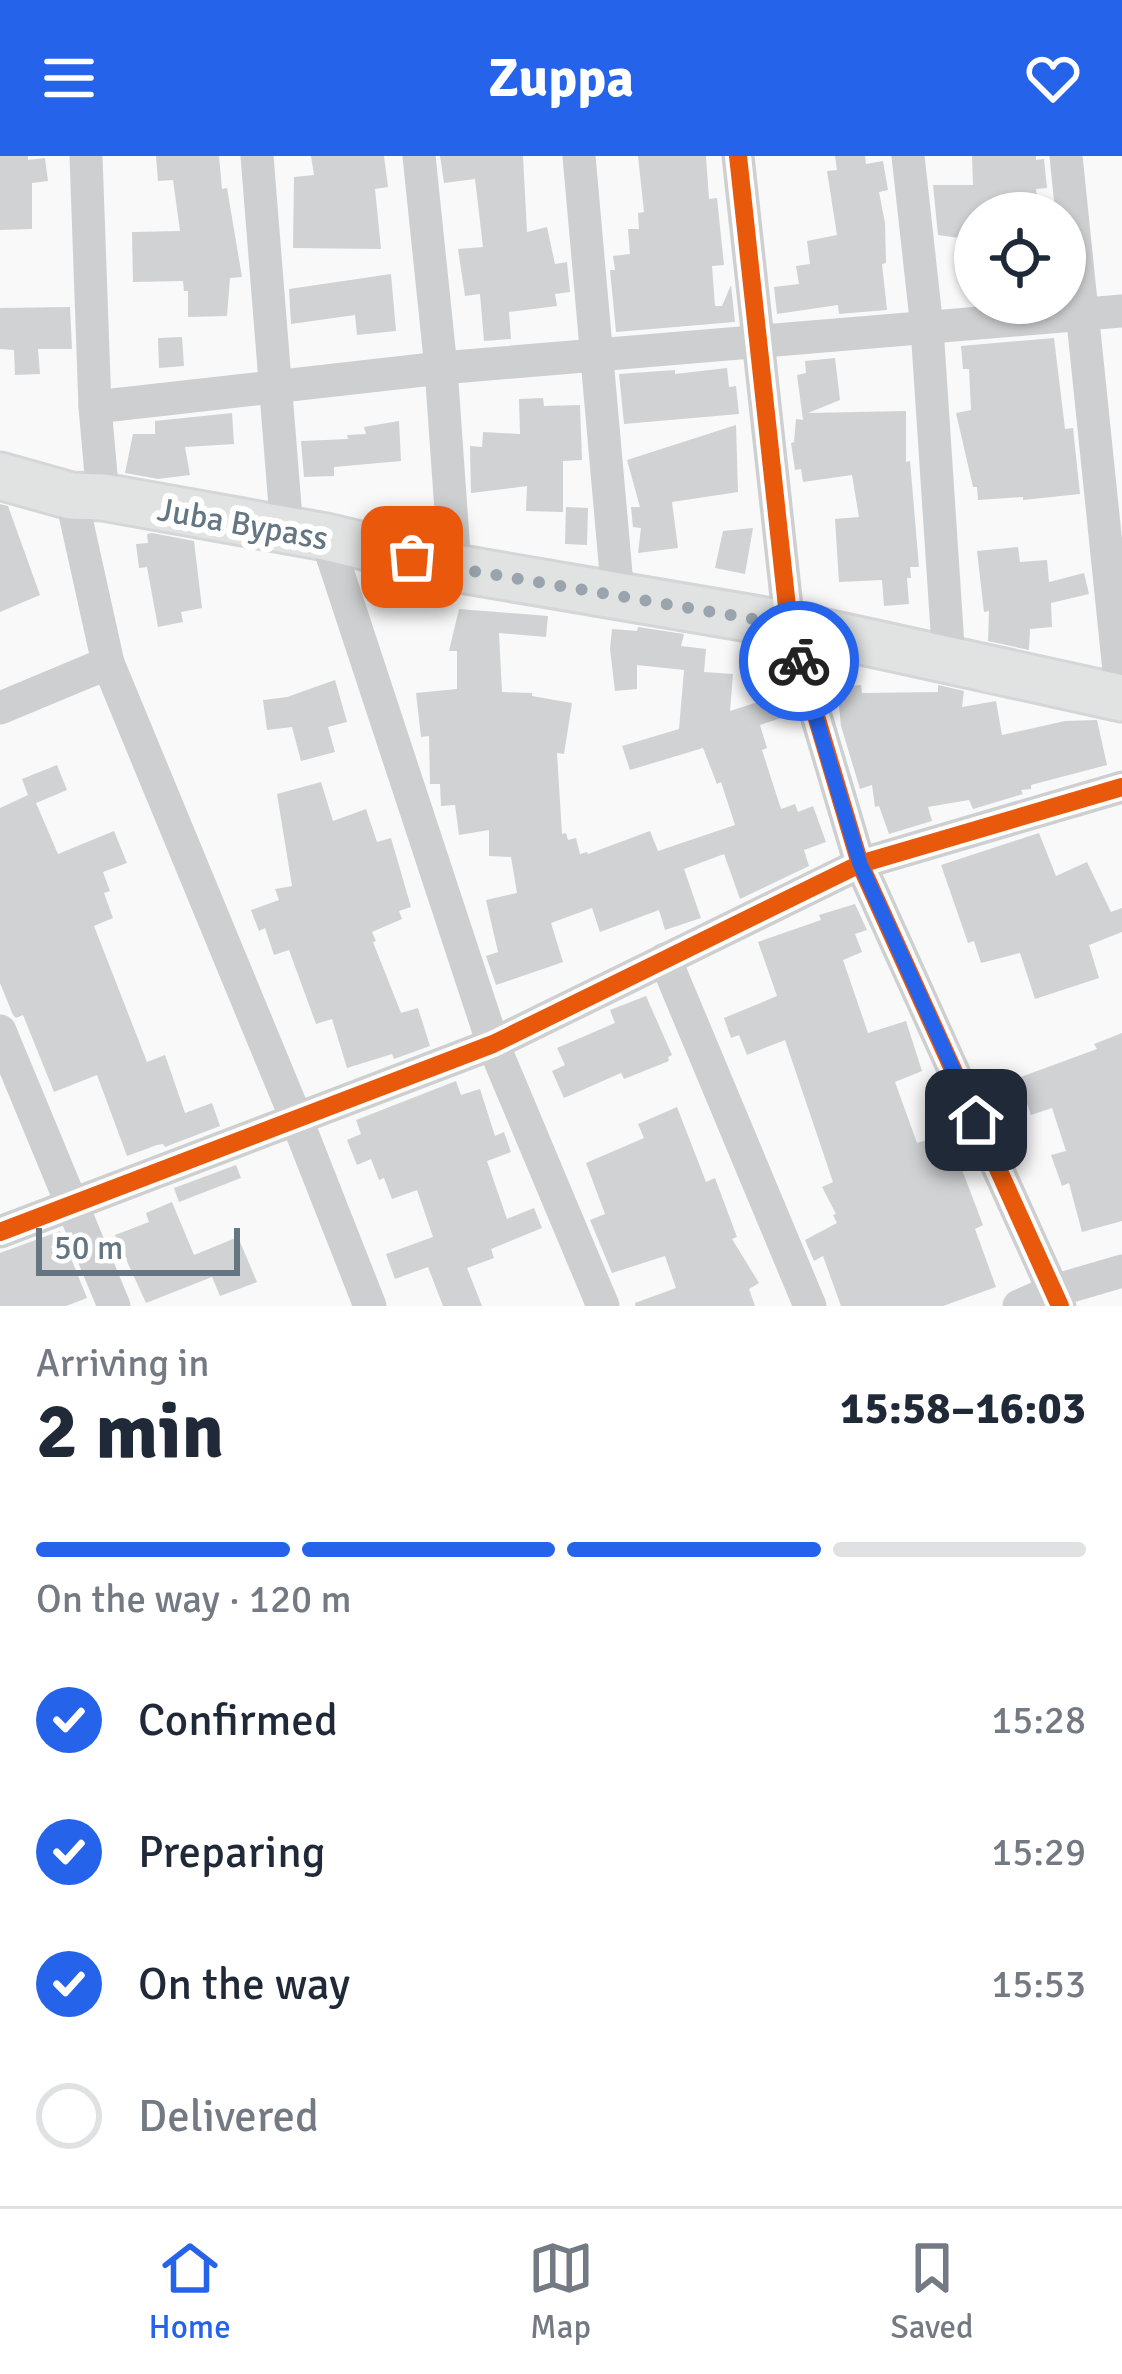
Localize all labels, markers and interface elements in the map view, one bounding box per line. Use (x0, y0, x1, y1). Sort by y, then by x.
icon: menu (36, 45, 102, 111)
text: Zuppa (488, 45, 634, 112)
icon: heart (1020, 45, 1086, 111)
map controls (954, 192, 1086, 324)
button: locate (954, 192, 1086, 324)
street label: Juba Bypass (154, 489, 331, 560)
pin (361, 506, 463, 608)
icon: bag (379, 524, 445, 590)
courier (739, 601, 859, 721)
icon: bike (766, 628, 832, 694)
pin (925, 1069, 1027, 1171)
icon: home (943, 1087, 1009, 1153)
scale bar (36, 1222, 240, 1275)
text: 50 m (54, 1228, 123, 1269)
text: Arriving in (36, 1339, 210, 1387)
text: 15:58–16:03 (840, 1381, 1086, 1436)
text: 2 min (36, 1384, 224, 1480)
text: On the way · 120 m (36, 1575, 352, 1623)
icon: check (36, 1687, 102, 1753)
text: Confirmed (138, 1693, 338, 1748)
text: 15:28 (991, 1696, 1086, 1744)
icon: check (36, 1819, 102, 1885)
text: Preparing (138, 1825, 326, 1880)
text: 15:29 (991, 1828, 1086, 1876)
icon: check (36, 1951, 102, 2017)
text: On the way (138, 1957, 350, 2012)
text: 15:53 (991, 1960, 1086, 2008)
text: Delivered (138, 2089, 319, 2144)
tab: Home (148, 2235, 231, 2348)
tab: Map (528, 2235, 594, 2348)
tab: Saved (890, 2235, 974, 2348)

